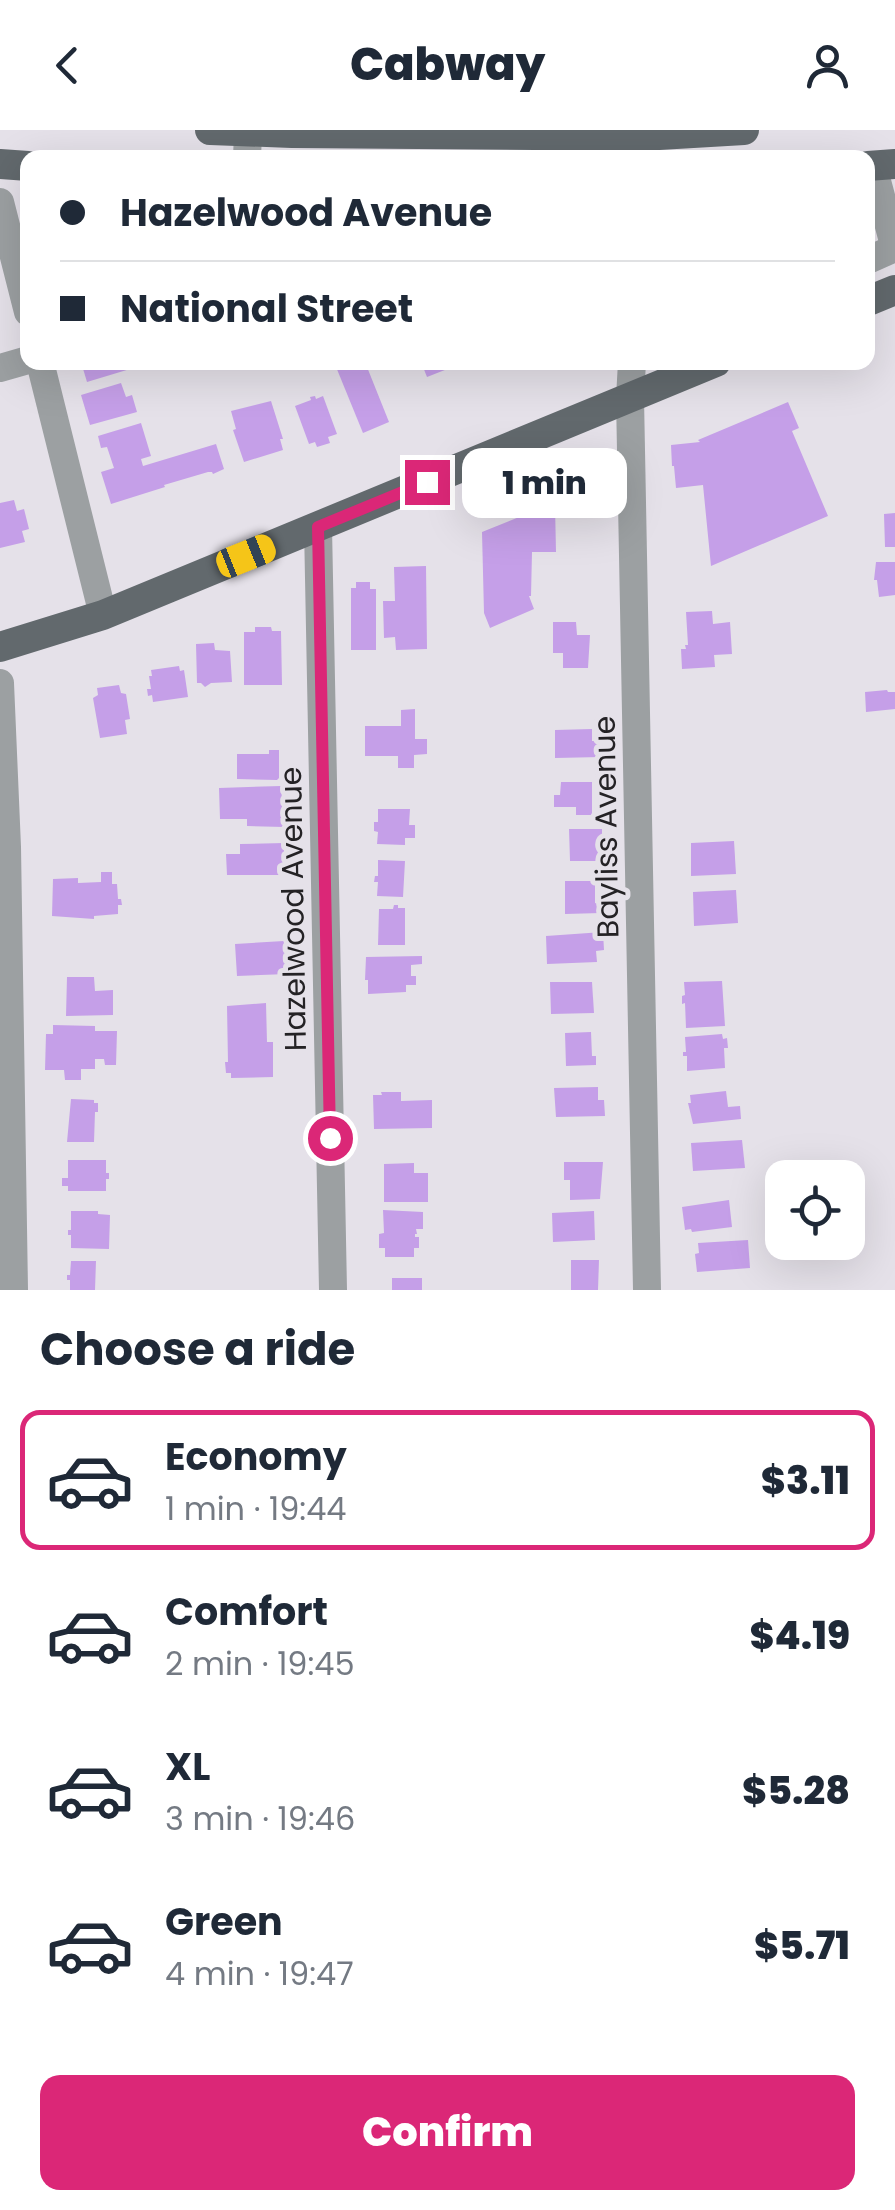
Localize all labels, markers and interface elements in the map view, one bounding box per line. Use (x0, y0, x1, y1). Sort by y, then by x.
text: Cabway (350, 33, 545, 96)
icon: back (40, 38, 95, 93)
icon: person (800, 38, 855, 93)
text: Hazelwood Avenue (120, 186, 492, 239)
text: National Street (120, 282, 413, 335)
callout: 1 min (462, 447, 627, 517)
route end (405, 460, 450, 505)
text: 1 min (502, 460, 587, 505)
car (213, 531, 279, 581)
street label: Bayliss Avenue (583, 715, 629, 939)
street label: Hazelwood Avenue (269, 766, 317, 1052)
route start (308, 1116, 353, 1161)
map controls (765, 1160, 865, 1260)
button: locate (765, 1160, 865, 1260)
text: Choose a ride (40, 1318, 355, 1381)
text: Economy (165, 1430, 347, 1483)
icon: car (45, 1435, 135, 1525)
text: $3.11 (761, 1454, 850, 1507)
text: 1 min · 19:44 (165, 1486, 346, 1531)
text: Comfort (165, 1585, 328, 1638)
icon: car (45, 1590, 135, 1680)
text: $4.19 (749, 1609, 850, 1662)
text: 2 min · 19:45 (165, 1641, 355, 1686)
text: XL (165, 1740, 210, 1793)
icon: car (45, 1745, 135, 1835)
text: $5.28 (742, 1764, 850, 1817)
text: 3 min · 19:46 (165, 1796, 355, 1841)
text: Green (165, 1895, 283, 1948)
icon: car (45, 1900, 135, 1990)
text: $5.71 (754, 1919, 850, 1972)
text: 4 min · 19:47 (165, 1951, 354, 1996)
button: Confirm (40, 2075, 855, 2190)

